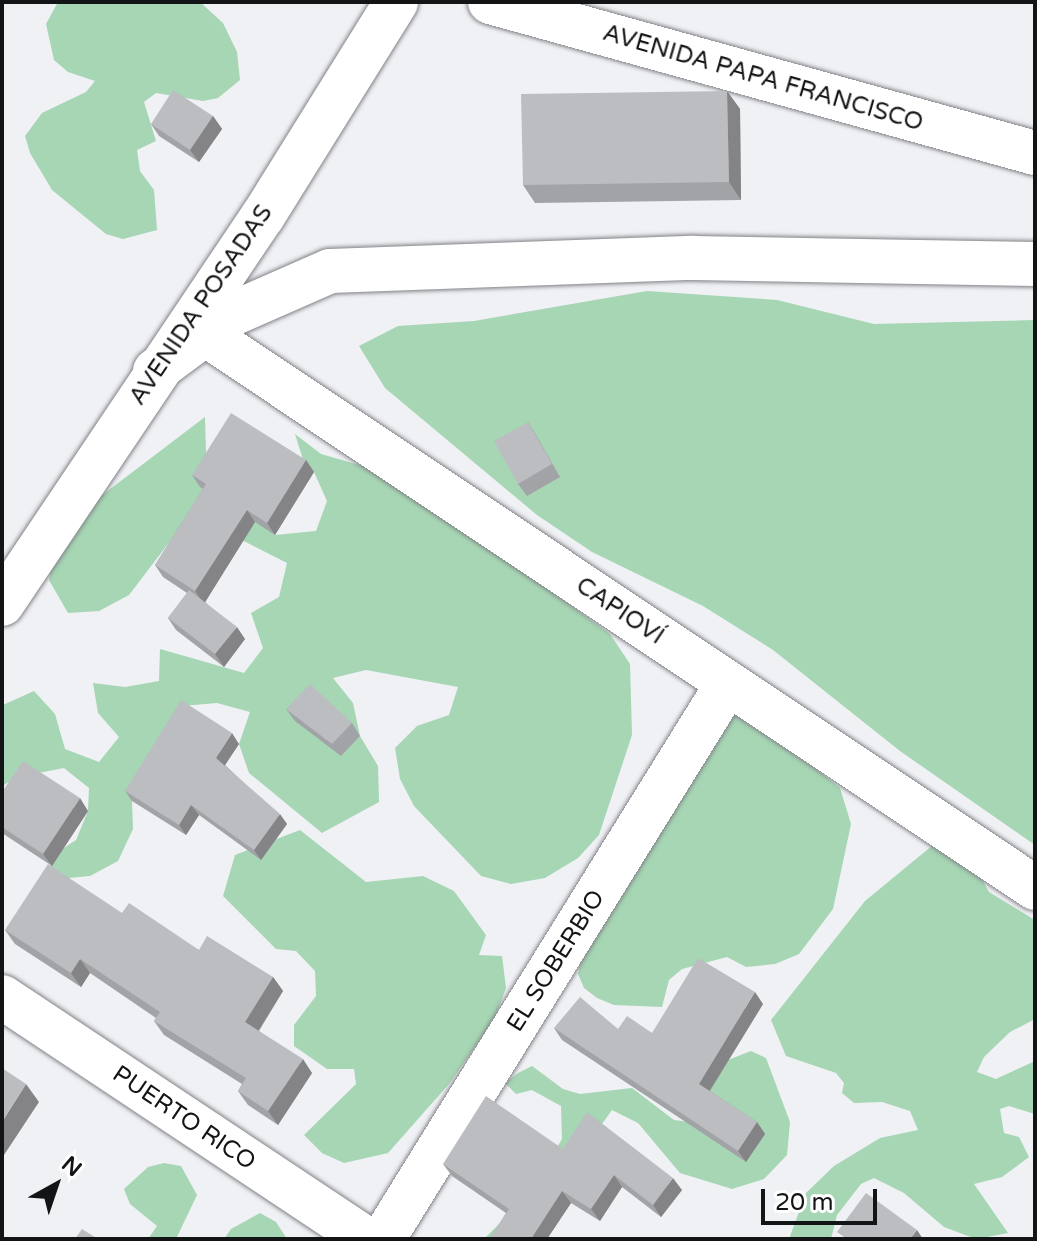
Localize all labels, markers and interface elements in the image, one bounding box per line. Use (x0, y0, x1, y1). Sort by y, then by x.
street label: AVENIDA PAPA FRANCISCO (600, 18, 926, 138)
street label: AVENIDA POSADAS (123, 199, 279, 411)
street label: CAPIOVÍ (570, 571, 670, 651)
street label: EL SOBERBIO (501, 885, 611, 1037)
street label: PUERTO RICO (107, 1060, 261, 1176)
north arrow (16, 1145, 96, 1225)
text: N (56, 1151, 87, 1182)
scale bar (765, 1173, 881, 1223)
text: 20 m (775, 1188, 833, 1217)

